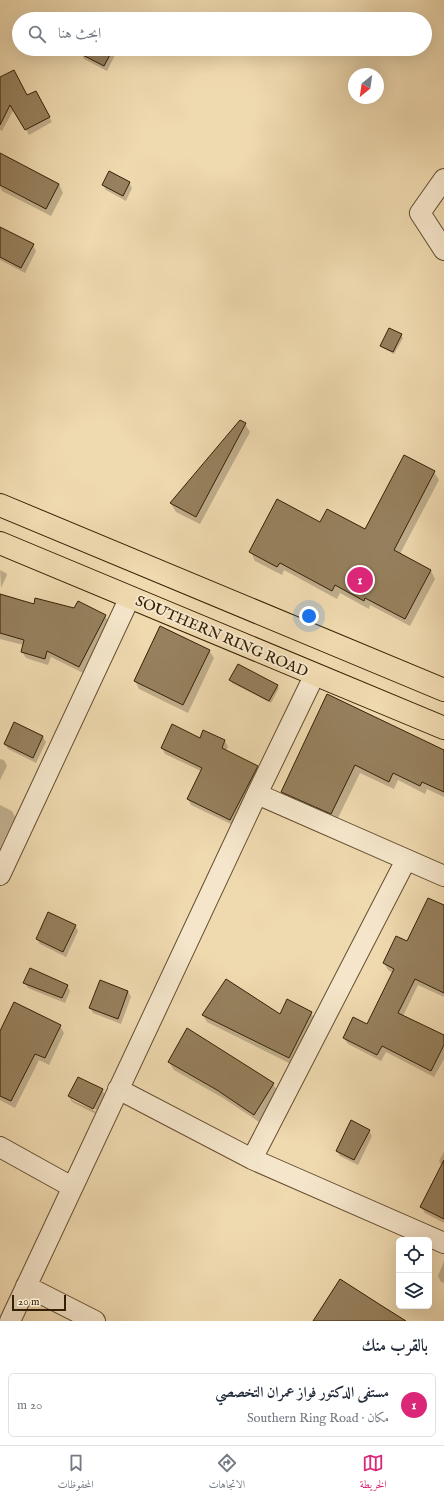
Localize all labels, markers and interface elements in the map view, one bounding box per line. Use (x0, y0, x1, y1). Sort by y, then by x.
search box (12, 12, 432, 56)
icon: search (26, 23, 48, 45)
text: ابحث هنا (58, 24, 101, 43)
north arrow (348, 68, 384, 104)
pin: 1 (347, 565, 373, 595)
street label: SOUTHERN RING ROAD (133, 591, 311, 681)
your location (299, 606, 319, 626)
map controls (396, 1237, 432, 1309)
button: locate (396, 1237, 432, 1273)
button: layers (396, 1273, 432, 1309)
scale bar (12, 1293, 66, 1312)
text: 20 m (18, 1295, 39, 1309)
text: بالقرب منك (361, 1336, 428, 1357)
text: مستفى الدكتور فواز عمران التخصصي (215, 1383, 389, 1402)
text: 20 m (17, 1397, 42, 1414)
text: 1 (412, 1397, 416, 1414)
text: مكان · Southern Ring Road (247, 1410, 389, 1427)
tab: المحفوظات (57, 1452, 94, 1495)
tab: الاتجاهات (208, 1452, 245, 1495)
tab: الخريطة (360, 1452, 387, 1495)

